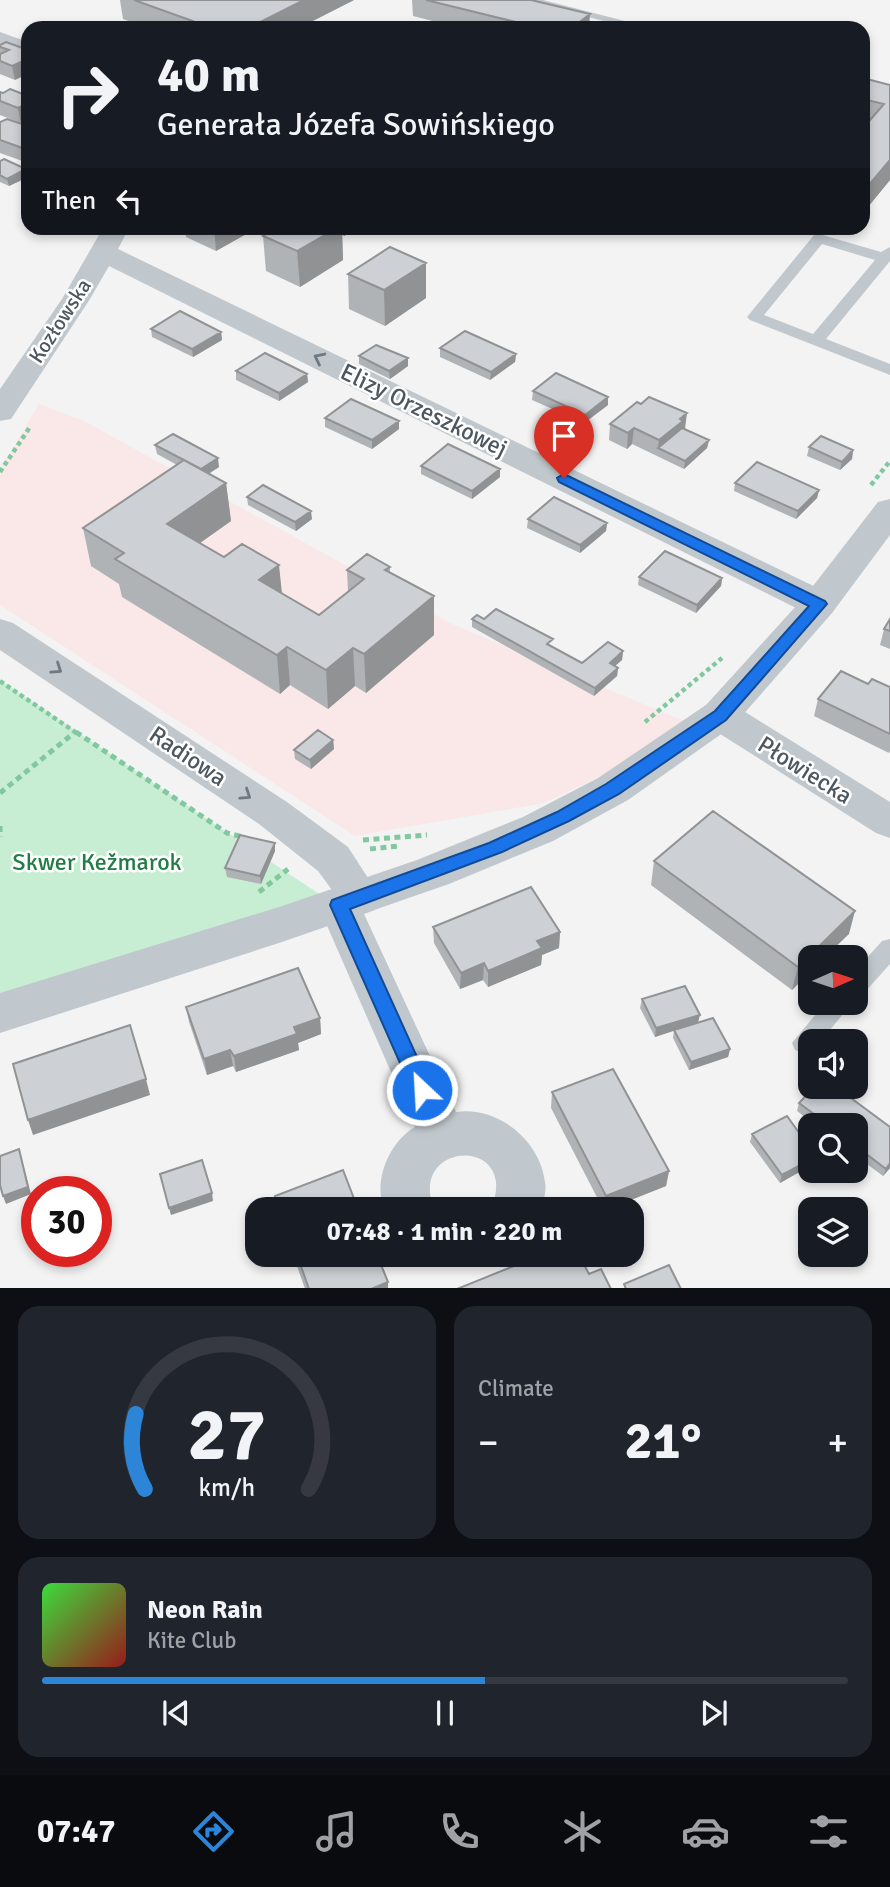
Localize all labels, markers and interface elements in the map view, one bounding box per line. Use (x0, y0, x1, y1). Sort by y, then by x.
text: 40 m (157, 45, 260, 105)
icon: right (42, 49, 133, 140)
text: Generała Józefa Sowińskiego (157, 105, 555, 144)
icon: left (110, 182, 148, 220)
text: Then (42, 185, 96, 217)
street label: Kozłowska (23, 274, 97, 368)
one-way arrow (314, 352, 326, 366)
street label: Elizy Orzeszkowej (336, 357, 512, 463)
pin (534, 406, 594, 478)
icon: arrive (545, 417, 583, 455)
one-way arrow (49, 661, 62, 674)
street label: Radiowa (144, 719, 232, 793)
street label: Płowiecka (752, 729, 858, 811)
one-way arrow (239, 787, 252, 800)
park label: Skwer Kežmarok (12, 847, 182, 877)
north arrow (798, 945, 868, 1015)
map controls (798, 945, 868, 1267)
button: sound (798, 1029, 868, 1099)
position arrow (385, 1053, 459, 1127)
button: search (798, 1113, 868, 1183)
speed limit sign: 30 (21, 1176, 112, 1267)
button: layers (798, 1197, 868, 1267)
text: 07:48 · 1 min · 220 m (327, 1216, 562, 1248)
text: Climate (478, 1374, 554, 1403)
text: 27 (188, 1391, 266, 1480)
text: 21° (625, 1409, 701, 1473)
text: − (478, 1419, 499, 1466)
text: + (827, 1419, 848, 1466)
text: km/h (199, 1471, 255, 1502)
text: Neon Rain (147, 1594, 263, 1626)
text: Kite Club (147, 1626, 236, 1655)
icon: previous (157, 1694, 195, 1732)
icon: pause (426, 1694, 464, 1732)
icon: next (695, 1694, 733, 1732)
icon: directions (189, 1807, 238, 1856)
icon: music (312, 1807, 361, 1856)
icon: phone (435, 1807, 484, 1856)
icon: climate (558, 1807, 607, 1856)
icon: car (681, 1807, 730, 1856)
icon: filters (804, 1807, 853, 1856)
text: 07:47 (37, 1812, 116, 1851)

